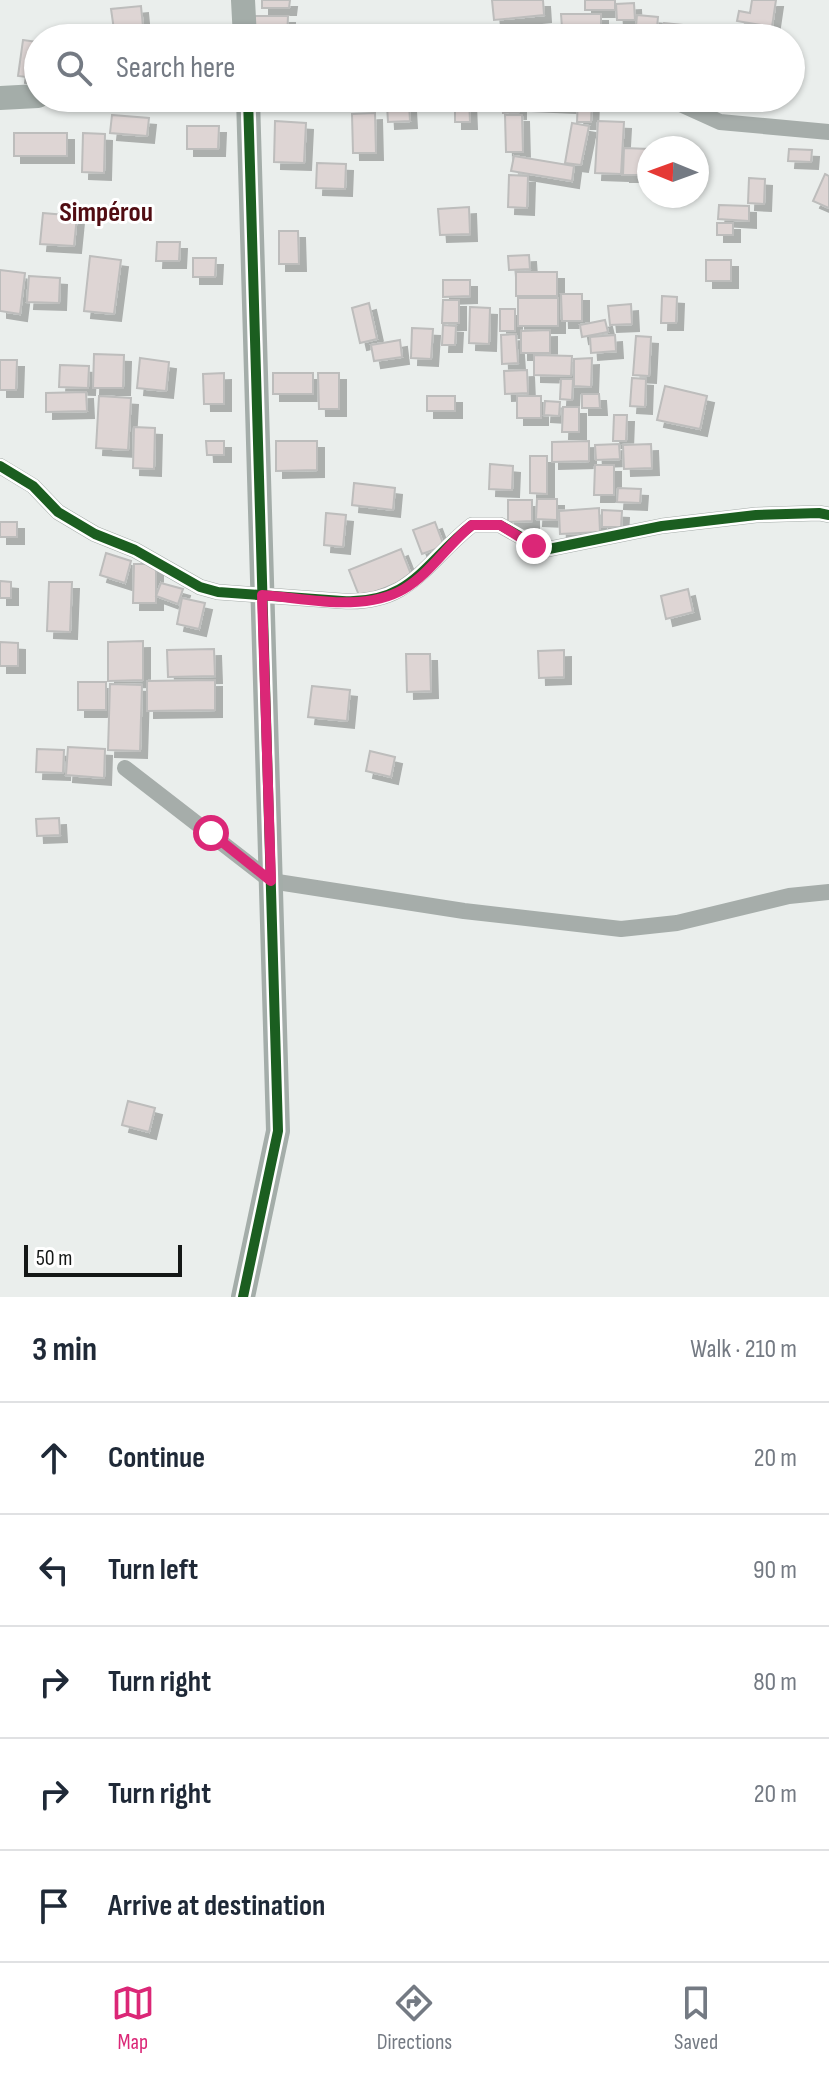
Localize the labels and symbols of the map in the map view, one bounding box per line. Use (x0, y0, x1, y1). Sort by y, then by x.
north arrow (637, 136, 709, 208)
district label: Simpérou (59, 196, 153, 229)
route end (516, 528, 552, 564)
route start (193, 815, 229, 851)
scale bar (24, 1241, 182, 1277)

